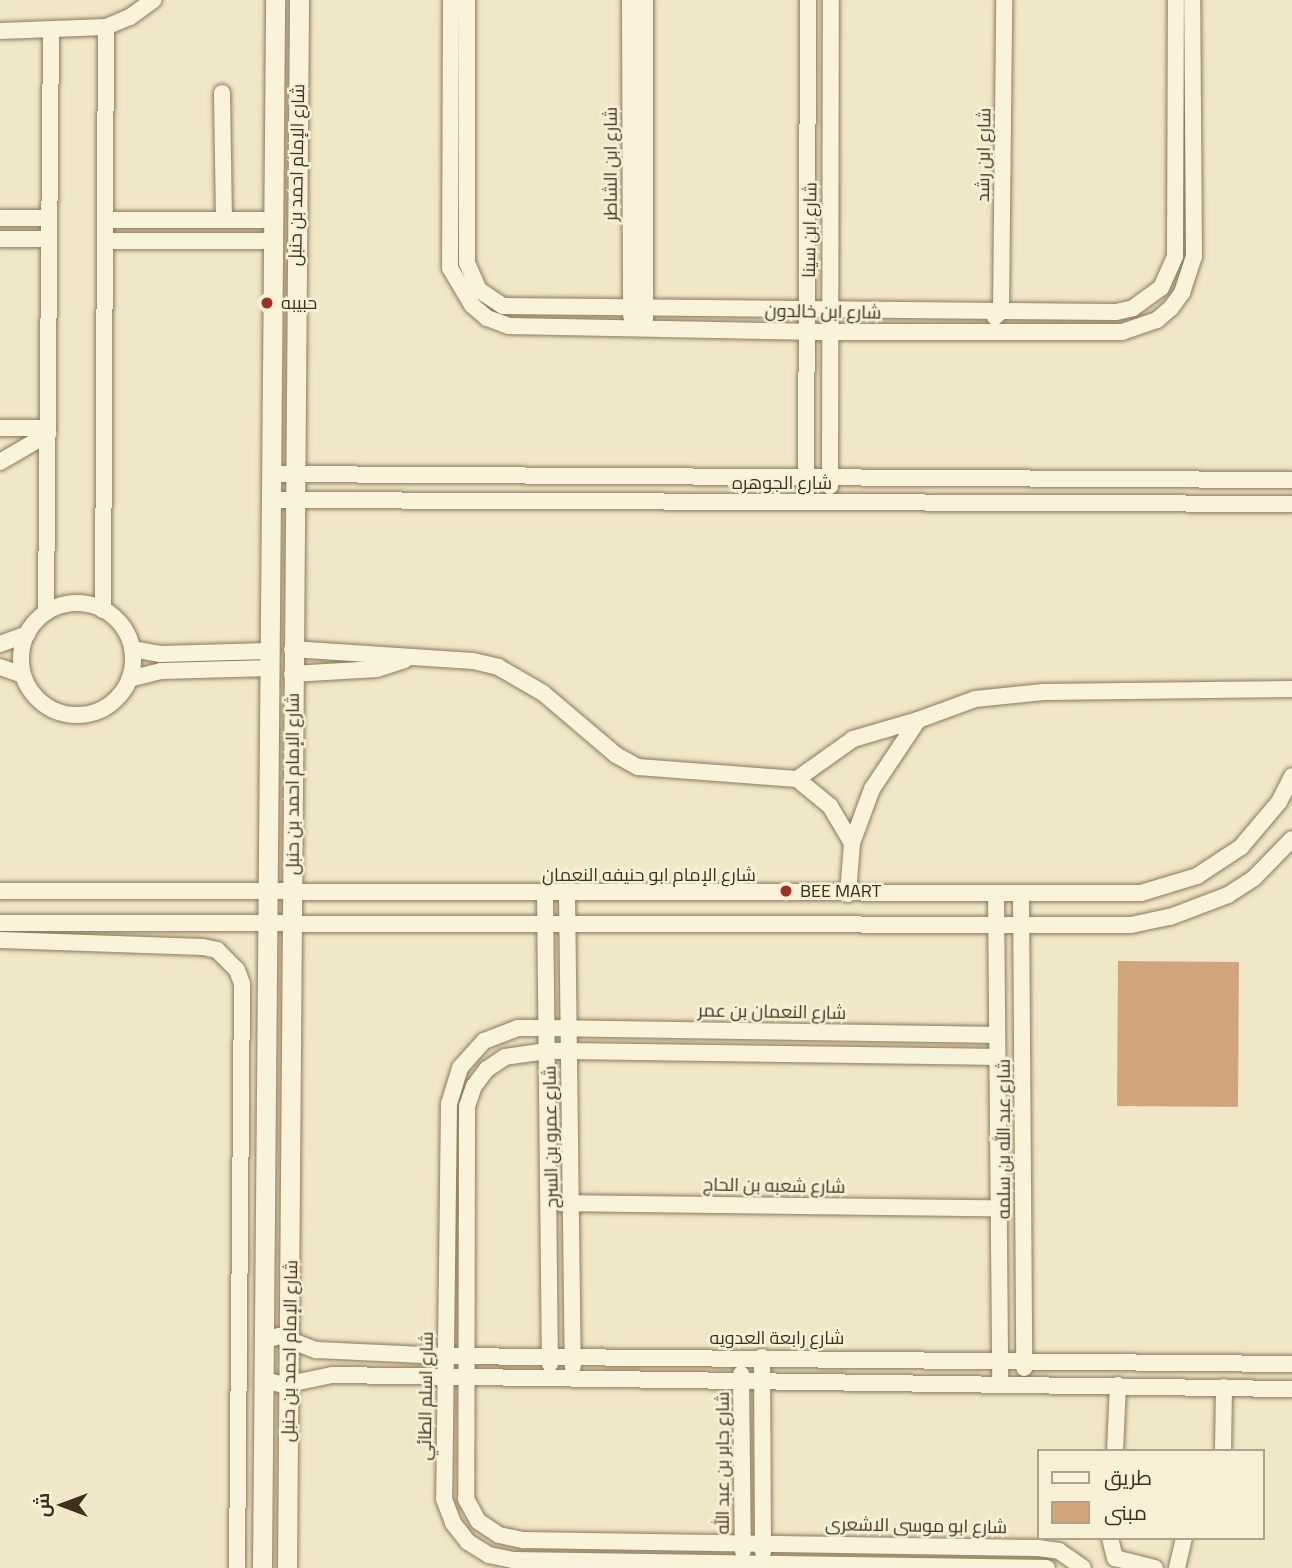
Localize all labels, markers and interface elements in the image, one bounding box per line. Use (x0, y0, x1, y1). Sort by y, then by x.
street label: شارع الإمام احمد بن حنبل (285, 84, 309, 266)
street label: شارع ابن الشاطر (600, 107, 622, 221)
street label: شارع ابن رشد (972, 108, 996, 202)
street label: شارع ابن سينا (798, 182, 822, 278)
place label: حبيبه (281, 292, 317, 314)
marker: حبيبه (259, 295, 275, 311)
street label: شارع ابن خالدون (764, 300, 882, 324)
street label: شارع الجوهره (732, 472, 832, 494)
street label: شارع الإمام احمد بن حنبل (282, 693, 304, 875)
street label: شارع الإمام ابو حنيفه النعمان (542, 864, 756, 886)
place label: BEE MART (800, 880, 881, 902)
marker: BEE MART (778, 883, 794, 899)
street label: شارع النعمان بن عمر (698, 1000, 846, 1024)
street label: شارع عبد الله بن سلمه (993, 1059, 1015, 1219)
street label: شارع عمرو بن السرح (539, 1065, 563, 1209)
street label: شارع شعبه بن الحاج (703, 1174, 845, 1198)
street label: شارع الإمام احمد بن حنبل (278, 1260, 302, 1442)
street label: شارع رابعة العدويه (710, 1327, 844, 1349)
street label: شارع اسلم الطائي (414, 1331, 438, 1461)
street label: شارع جابر بن عبد الله (712, 1392, 734, 1534)
legend (1036, 1449, 1264, 1540)
text: طريق (1104, 1458, 1152, 1497)
north arrow (28, 1470, 98, 1540)
text: ش (24, 1493, 60, 1517)
text: مبنى (1104, 1493, 1147, 1532)
street label: شارع ابو موسى الاشعرى (825, 1514, 1007, 1538)

